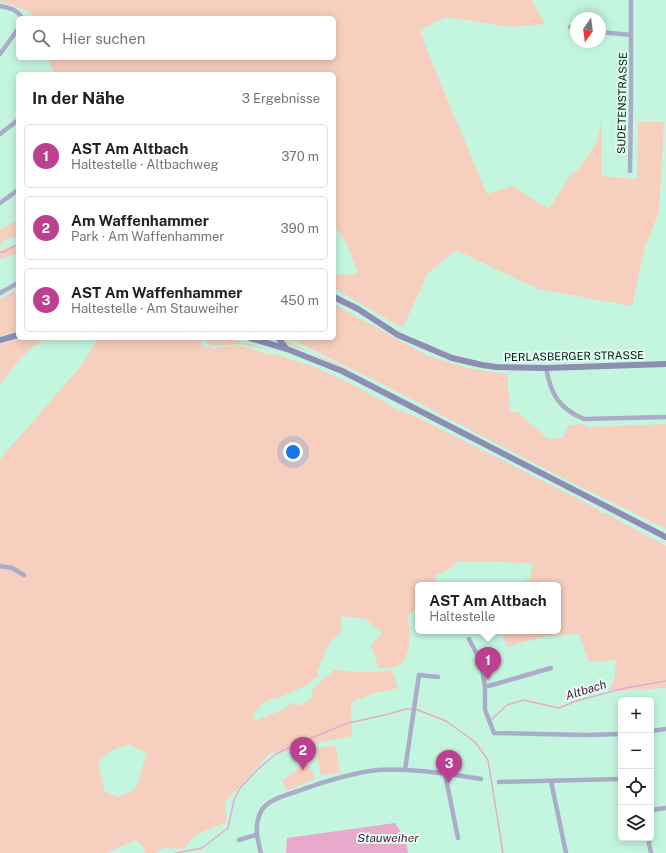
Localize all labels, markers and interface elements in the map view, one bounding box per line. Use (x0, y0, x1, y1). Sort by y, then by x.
north arrow (570, 12, 606, 48)
search box (16, 16, 336, 60)
icon: search (30, 27, 52, 49)
text: Hier suchen (62, 30, 145, 47)
street label: SUDETENSTRASSE (615, 52, 629, 154)
text: In der Nähe (32, 88, 125, 108)
text: 3 Ergebnisse (242, 91, 320, 106)
text: AST Am Altbach (71, 140, 189, 157)
text: 1 (43, 149, 49, 164)
text: 370 m (281, 149, 319, 164)
text: Haltestelle · Altbachweg (71, 157, 219, 172)
text: Am Waffenhammer (71, 212, 209, 229)
text: 2 (42, 221, 50, 236)
text: 390 m (281, 221, 319, 236)
text: Park · Am Waffenhammer (71, 229, 224, 244)
text: AST Am Waffenhammer (71, 284, 243, 301)
text: 3 (42, 293, 50, 308)
text: 450 m (280, 293, 319, 308)
text: Haltestelle · Am Stauweiher (71, 301, 239, 316)
street label: PERLASBERGER STRASSE (504, 349, 644, 363)
your location (283, 442, 303, 462)
popup (415, 582, 561, 634)
text: AST Am Altbach (429, 592, 547, 609)
text: Haltestelle (429, 609, 495, 624)
pin: 1 (475, 647, 501, 680)
water label: Altbach (564, 677, 608, 703)
map controls (618, 697, 654, 841)
button: + (618, 697, 654, 733)
button: − (618, 733, 654, 769)
pin: 2 (290, 737, 316, 770)
pin: 3 (436, 750, 462, 783)
button: locate (618, 769, 654, 805)
button: layers (618, 805, 654, 841)
water label: Stauweiher (357, 831, 419, 845)

